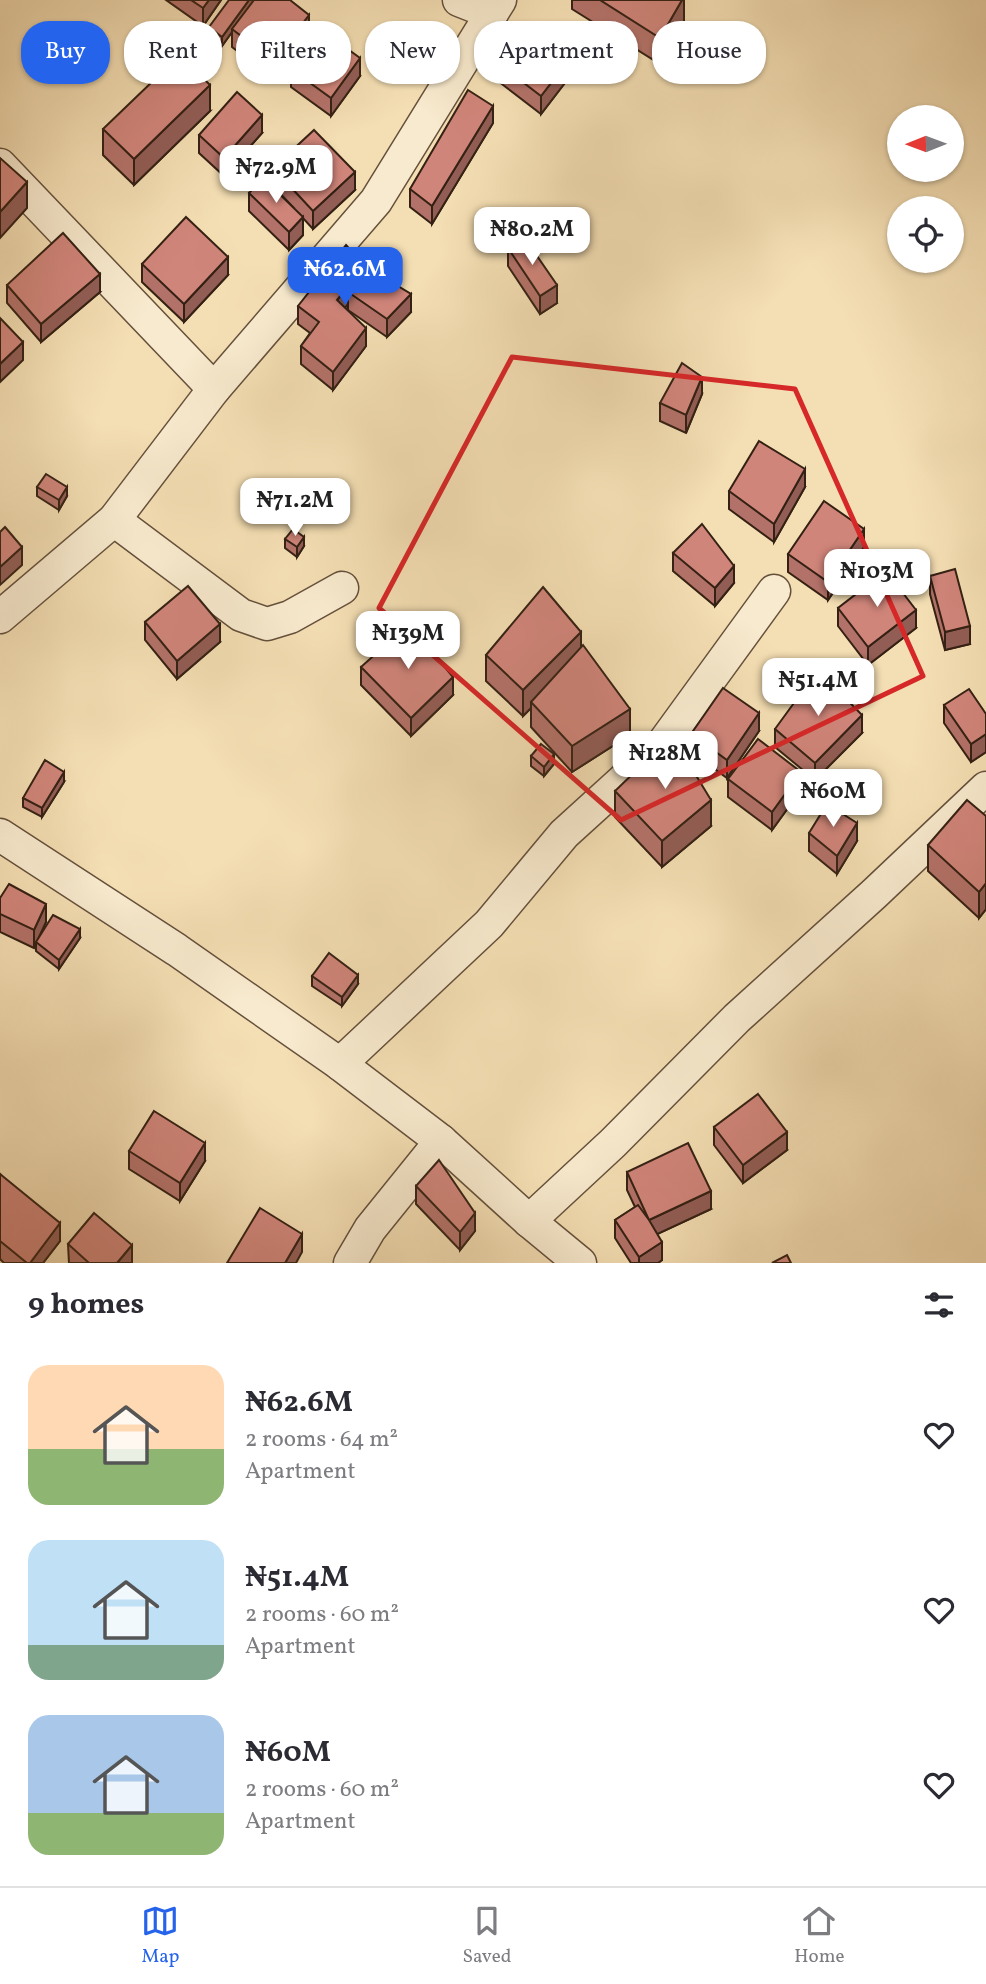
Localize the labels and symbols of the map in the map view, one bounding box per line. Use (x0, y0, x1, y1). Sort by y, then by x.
north arrow (887, 105, 964, 182)
pin: ₦72.9M (219, 146, 333, 205)
pin: ₦80.2M (475, 208, 589, 267)
pin: ₦62.6M (288, 247, 402, 307)
pin: ₦71.2M (238, 478, 352, 538)
pin: ₦103M (828, 550, 926, 609)
pin: ₦139M (359, 612, 457, 671)
pin: ₦51.4M (761, 658, 875, 718)
pin: ₦128M (616, 732, 714, 791)
pin: ₦60M (792, 770, 874, 829)

